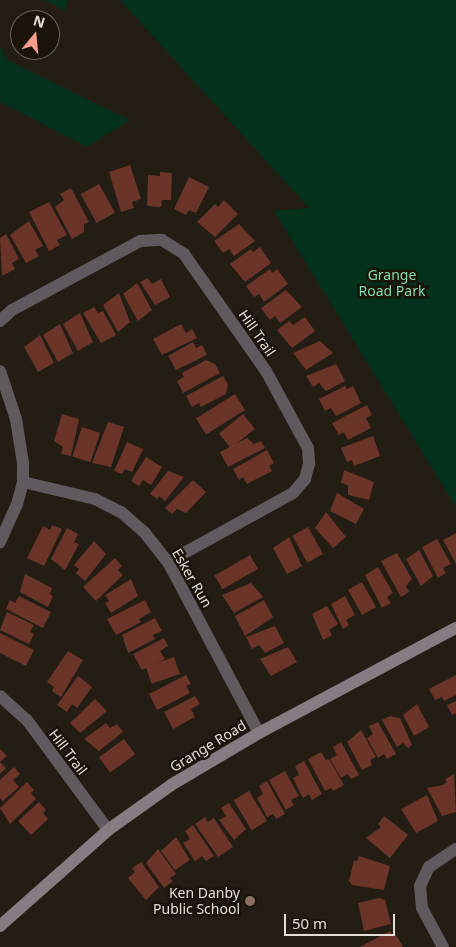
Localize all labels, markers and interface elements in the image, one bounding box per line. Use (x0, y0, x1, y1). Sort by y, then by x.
north arrow (10, 10, 60, 60)
text: N (31, 10, 47, 32)
park label: Grange Road Park (359, 267, 425, 300)
street label: Hill Trail (235, 307, 279, 359)
street label: Esker Run (168, 546, 216, 610)
street label: Grange Road (167, 717, 249, 775)
street label: Hill Trail (45, 726, 91, 778)
place label: Ken Danby Public School (153, 885, 240, 918)
marker: Ken Danby Public School (244, 895, 256, 907)
scale bar (286, 904, 397, 936)
text: 50 m (292, 913, 327, 933)

